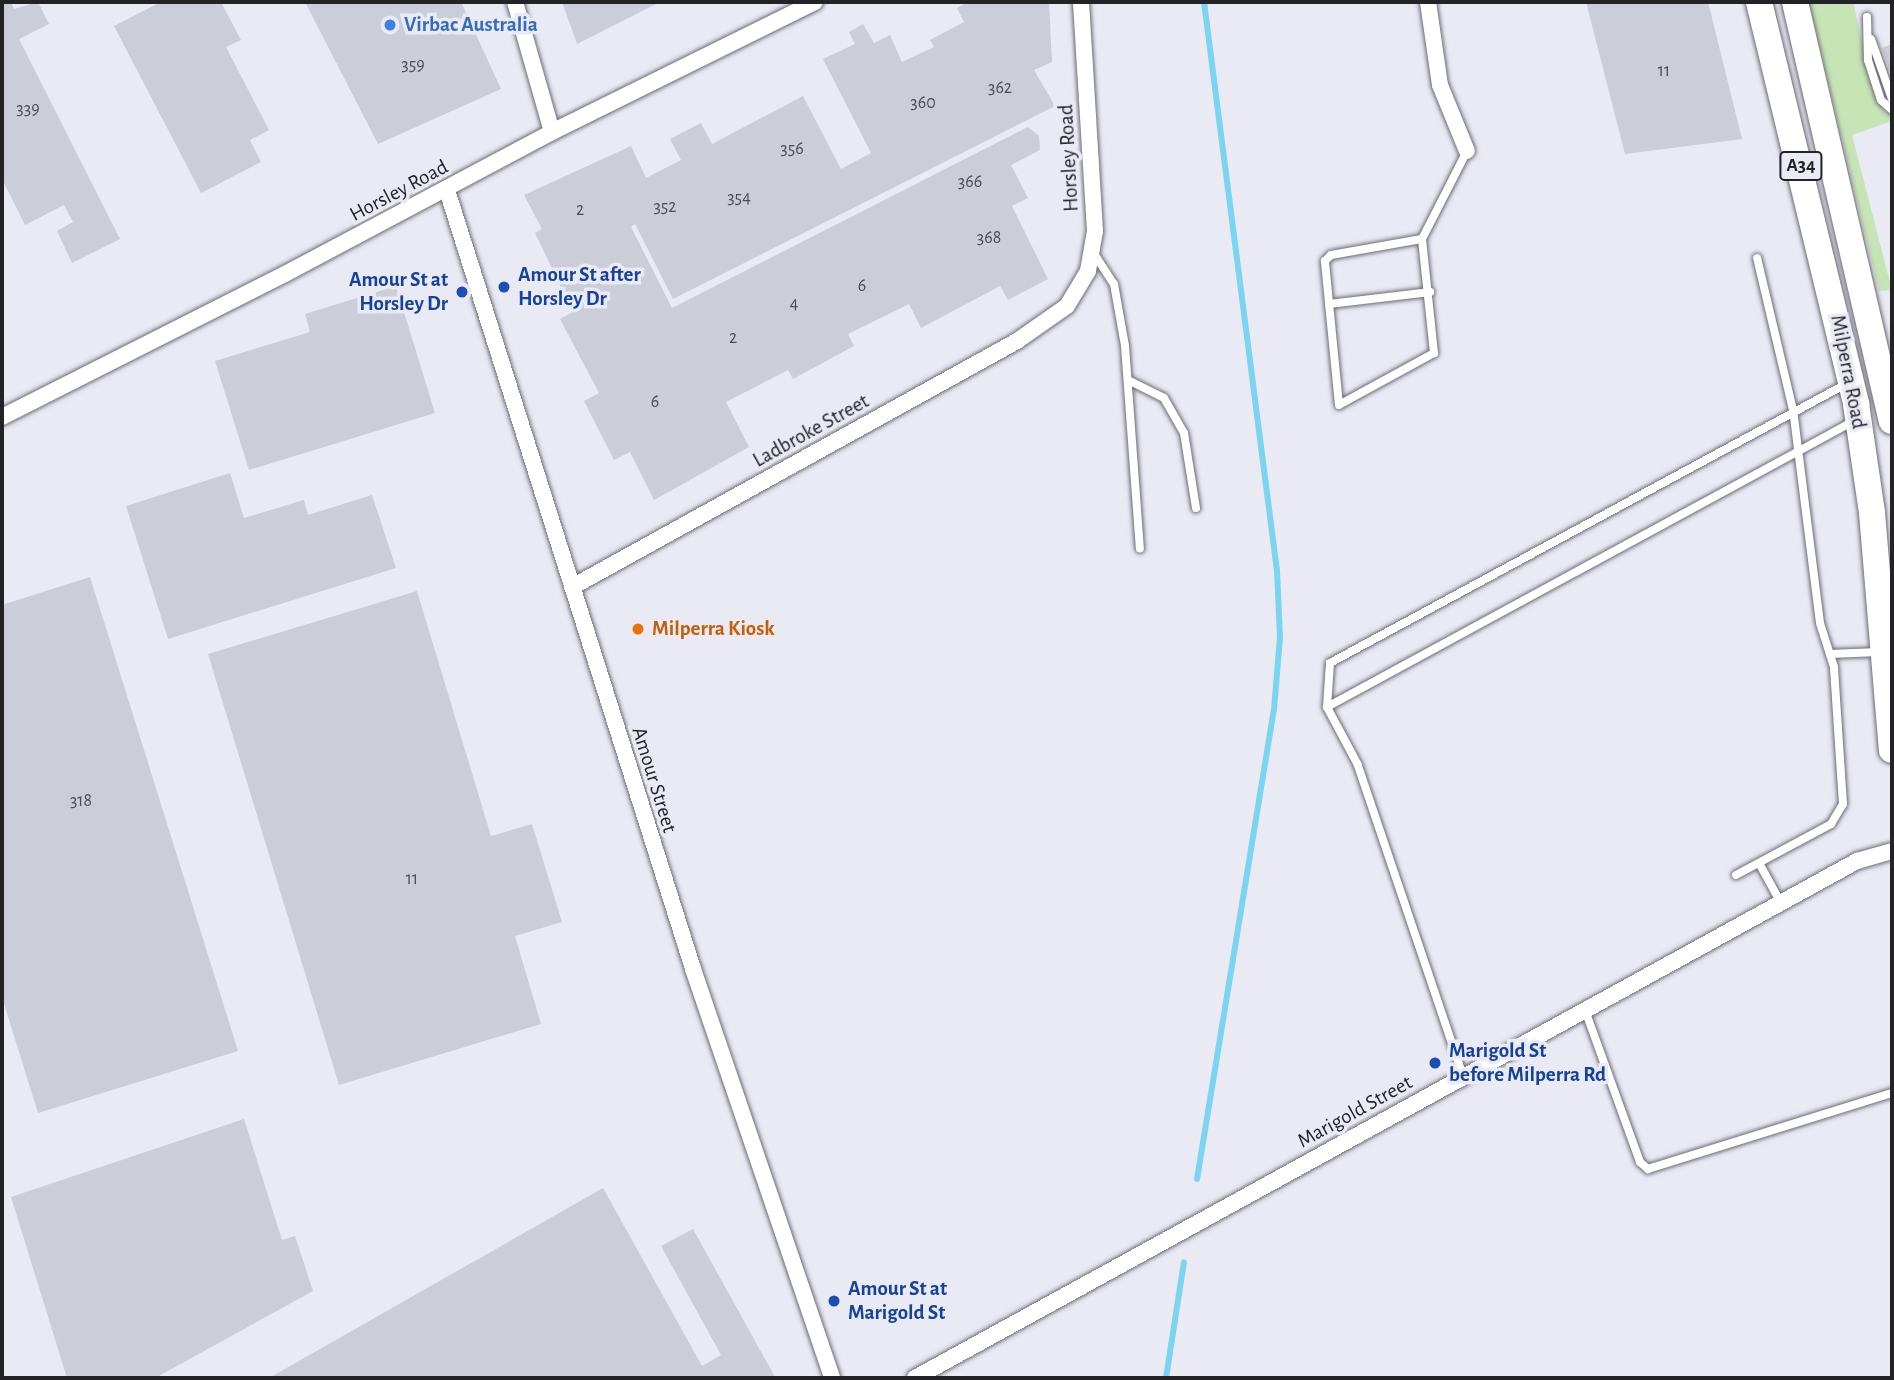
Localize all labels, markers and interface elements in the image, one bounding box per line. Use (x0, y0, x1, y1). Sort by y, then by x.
place label: Virbac Australia (404, 12, 538, 38)
marker: Virbac Australia (382, 17, 398, 33)
house number: 359 (401, 54, 425, 76)
house number: 11 (1658, 60, 1670, 82)
house number: 362 (988, 77, 1012, 99)
house number: 360 (910, 92, 936, 114)
house number: 339 (16, 98, 40, 120)
street label: Horsley Road (1054, 104, 1084, 212)
house number: 356 (780, 138, 804, 160)
road number: A34 (1778, 150, 1824, 182)
street label: Horsley Road (346, 155, 452, 227)
house number: 366 (958, 171, 982, 193)
house number: 354 (727, 187, 751, 209)
house number: 352 (653, 196, 677, 218)
house number: 2 (576, 199, 584, 221)
house number: 368 (977, 227, 1001, 249)
place label: Amour St after Horsley Dr (518, 262, 641, 312)
place label: Amour St at Horsley Dr (349, 267, 448, 317)
house number: 6 (858, 275, 866, 297)
marker: Amour St after Horsley Dr (496, 279, 512, 295)
marker: Amour St at Horsley Dr (454, 284, 470, 300)
house number: 4 (790, 293, 798, 315)
street label: Milperra Road (1825, 313, 1871, 431)
house number: 2 (729, 327, 737, 349)
street label: Ladbroke Street (749, 389, 873, 473)
house number: 6 (651, 391, 659, 413)
place label: Milperra Kiosk (652, 616, 775, 642)
marker: Milperra Kiosk (630, 621, 646, 637)
street label: Amour Street (626, 724, 682, 836)
house number: 318 (70, 790, 92, 812)
house number: 11 (406, 868, 418, 890)
place label: Marigold St before Milperra Rd (1449, 1038, 1606, 1088)
marker: Marigold St before Milperra Rd (1427, 1055, 1443, 1071)
street label: Marigold Street (1293, 1070, 1417, 1154)
place label: Amour St at Marigold St (848, 1276, 947, 1326)
marker: Amour St at Marigold St (826, 1293, 842, 1309)

